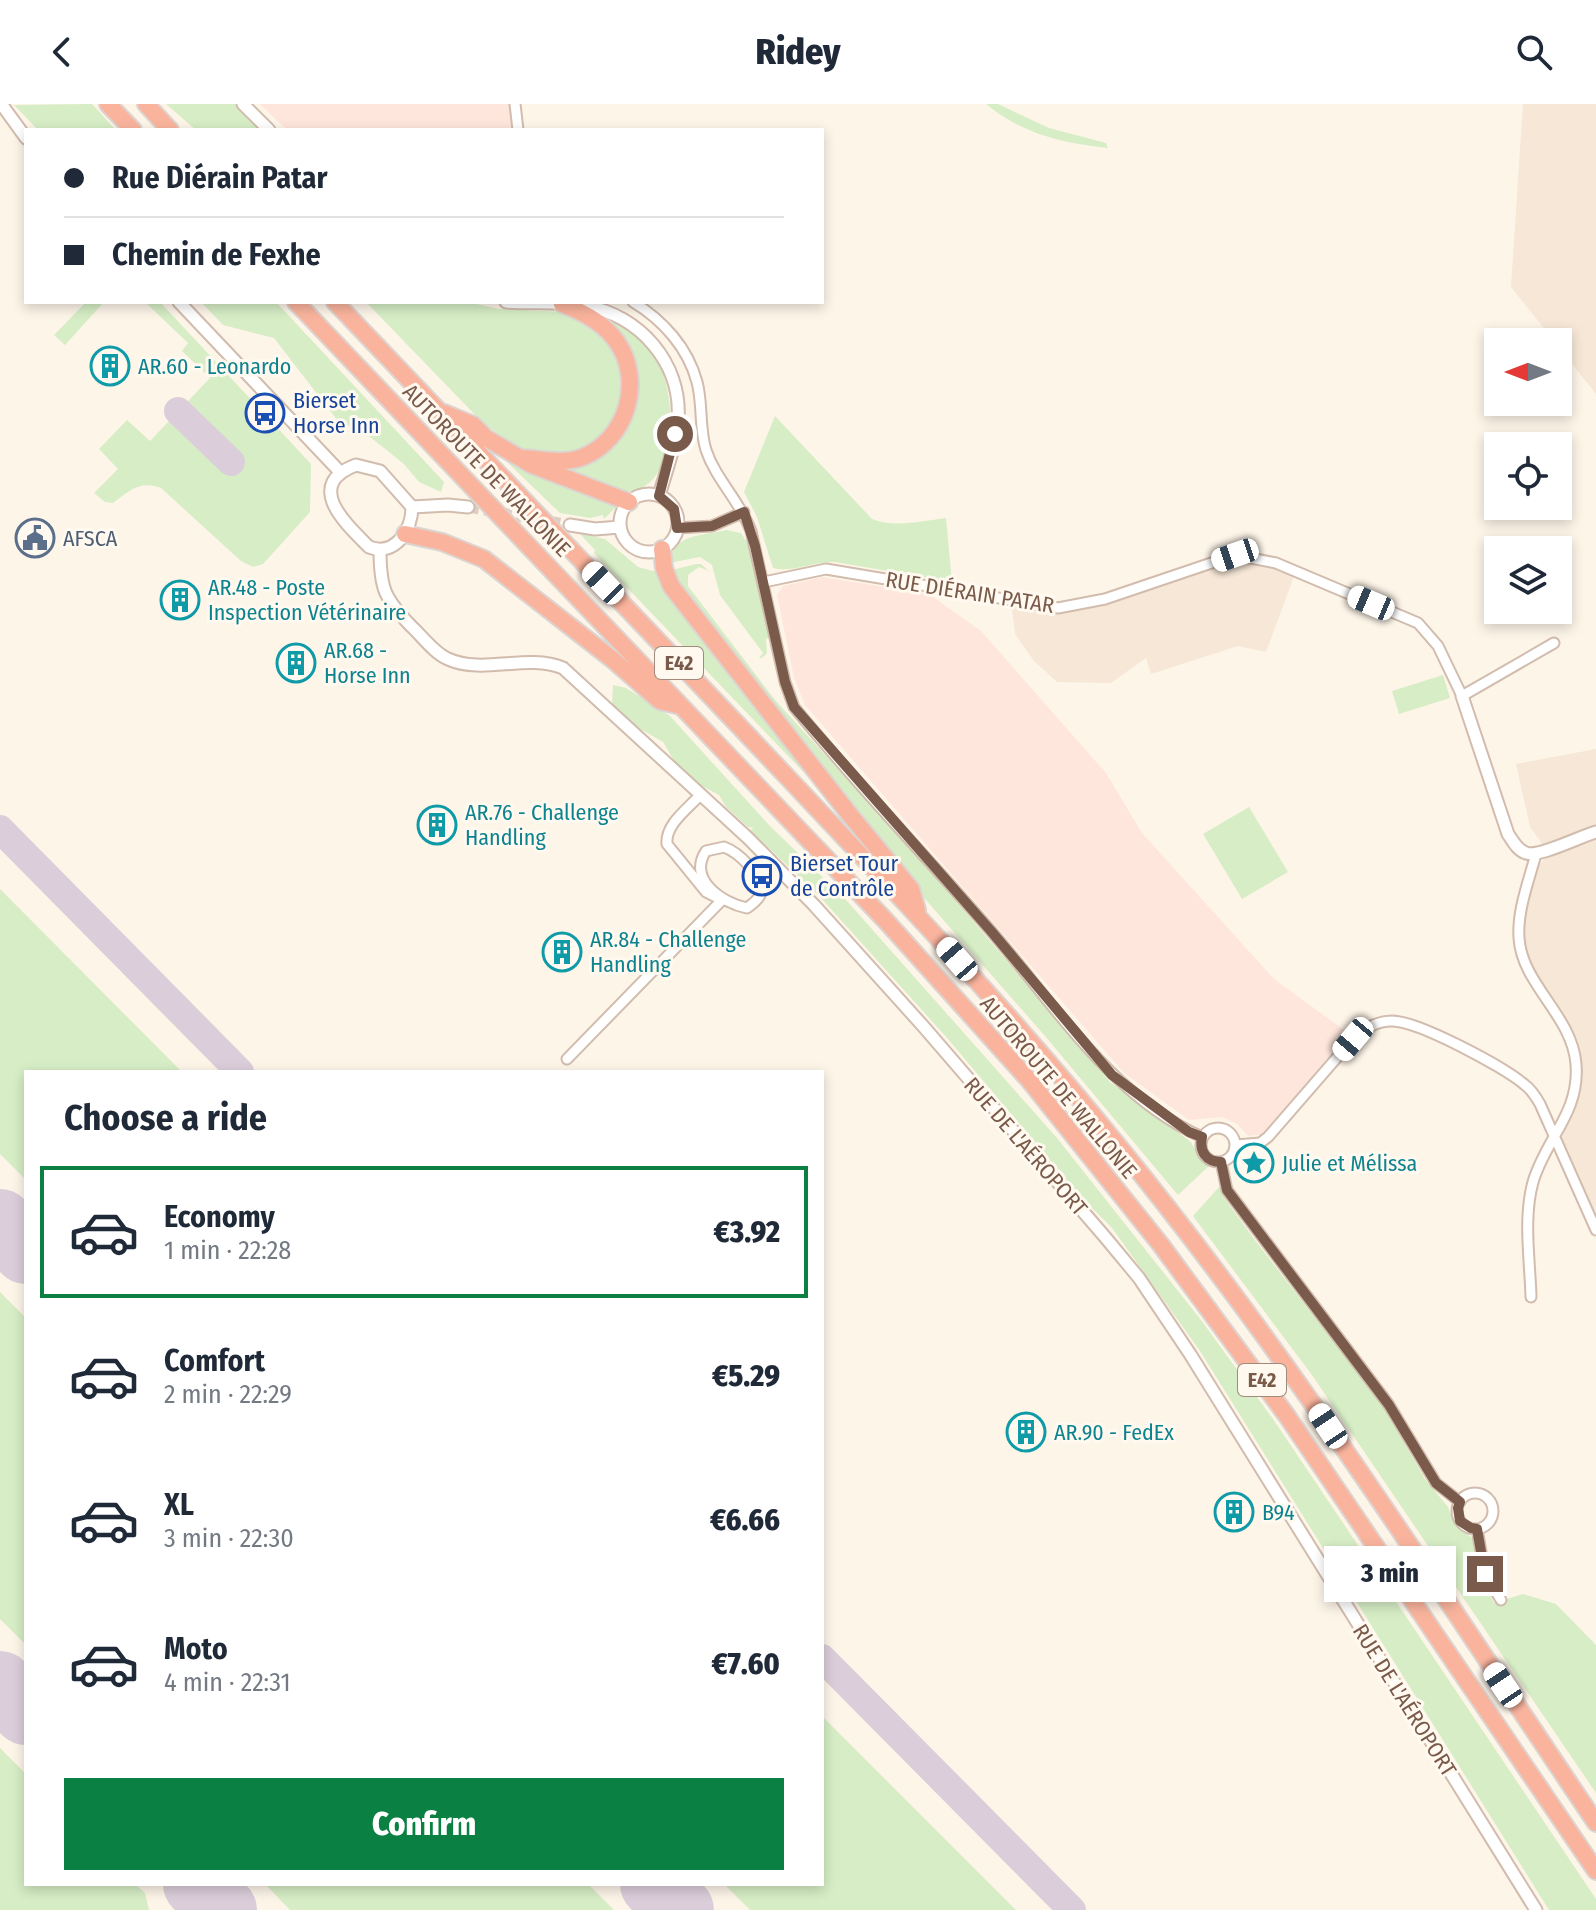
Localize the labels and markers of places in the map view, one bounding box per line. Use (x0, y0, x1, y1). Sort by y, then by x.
building icon: AR.60 - Leonardo (89, 345, 131, 387)
place label: AR.60 - Leonardo (138, 353, 291, 380)
place label: Bierset Horse Inn (293, 387, 380, 439)
bus stop icon: Bierset Horse Inn (244, 392, 286, 434)
public building icon: AFSCA (14, 517, 56, 559)
place label: AFSCA (63, 525, 118, 552)
place label: AR.48 - Poste Inspection Vétérinaire (208, 574, 406, 626)
building icon: AR.48 - Poste Inspection Vétérinaire (159, 579, 201, 621)
place label: AR.68 - Horse Inn (324, 637, 411, 689)
building icon: AR.68 - Horse Inn (275, 642, 317, 684)
place label: AR.76 - Challenge Handling (465, 799, 619, 851)
building icon: AR.76 - Challenge Handling (416, 804, 458, 846)
place label: Bierset Tour de Contrôle (790, 850, 898, 902)
bus stop icon: Bierset Tour de Contrôle (741, 855, 783, 897)
place label: AR.84 - Challenge Handling (590, 926, 746, 978)
building icon: AR.84 - Challenge Handling (541, 931, 583, 973)
place icon: Julie et Mélissa (1233, 1142, 1275, 1184)
place label: Julie et Mélissa (1282, 1150, 1417, 1177)
building icon: AR.90 - FedEx (1005, 1411, 1047, 1453)
place label: AR.90 - FedEx (1054, 1419, 1174, 1446)
building icon: B94 (1213, 1491, 1255, 1533)
place label: B94 (1262, 1499, 1295, 1526)

